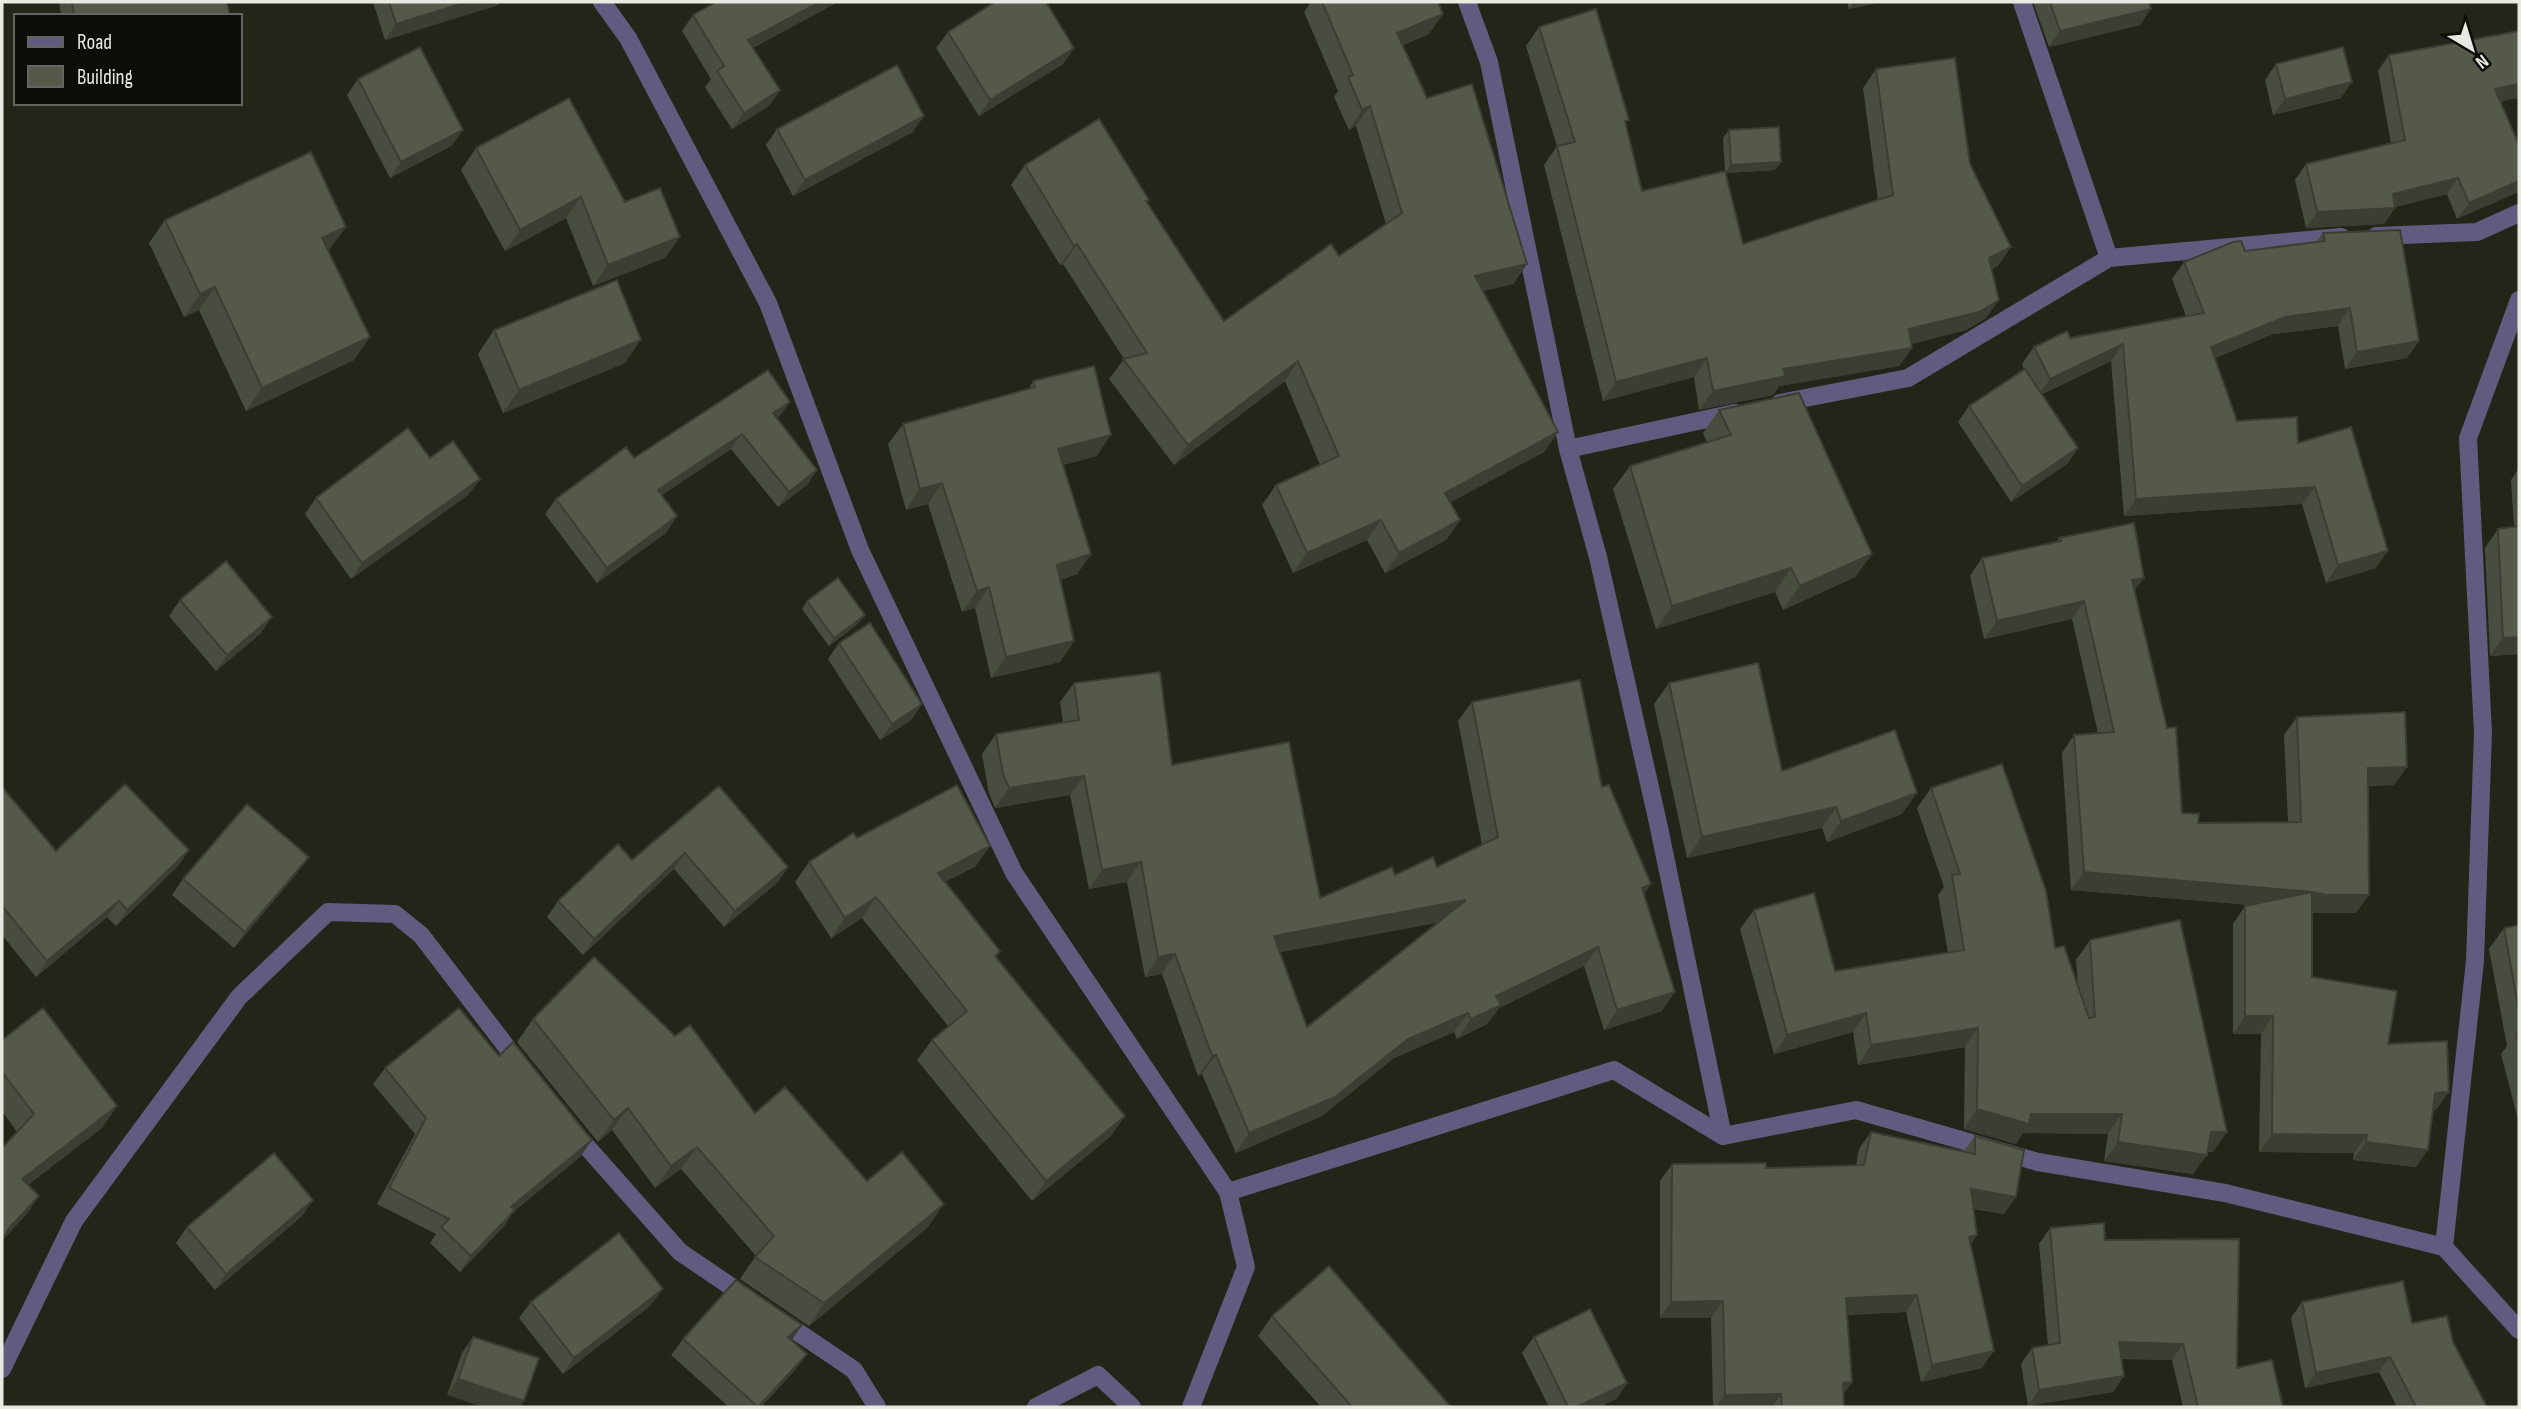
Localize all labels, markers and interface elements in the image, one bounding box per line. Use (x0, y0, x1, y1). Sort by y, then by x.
legend (14, 14, 242, 105)
north arrow (2437, 14, 2507, 84)
text: Road (77, 30, 112, 55)
text: N (2470, 49, 2493, 73)
text: Building (77, 65, 133, 90)

